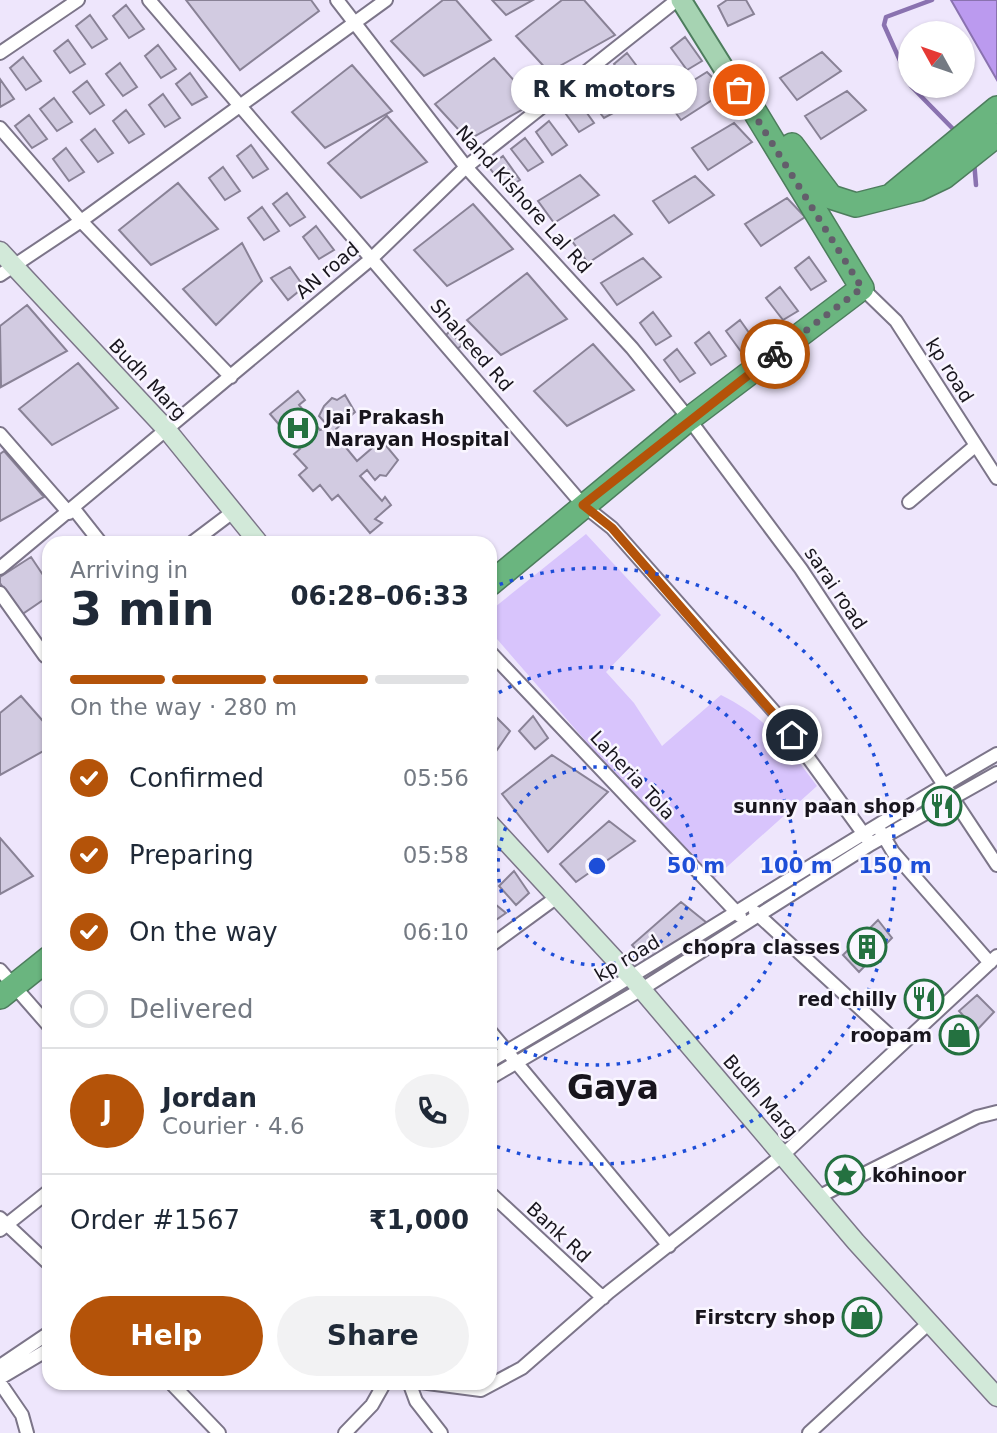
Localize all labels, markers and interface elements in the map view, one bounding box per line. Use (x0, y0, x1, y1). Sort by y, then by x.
north arrow (898, 21, 975, 98)
map controls (898, 21, 975, 98)
pin (709, 60, 769, 120)
callout: R K motors (512, 66, 697, 114)
icon: bag (720, 71, 758, 109)
text: R K motors (532, 76, 676, 102)
street label: Nand Kishore Lal Rd (452, 121, 596, 277)
street label: AN road (291, 237, 363, 303)
street label: Shaheed Rd (426, 295, 518, 395)
courier (740, 319, 810, 389)
street label: Budh Marg (105, 334, 191, 424)
street label: kp road (922, 334, 978, 406)
icon: bike (756, 335, 794, 373)
place label: Jai Prakash Narayan Hospital (323, 406, 509, 450)
hospital icon: Jai Prakash Narayan Hospital (277, 407, 319, 449)
street label: sarai road (800, 542, 872, 634)
text: Arriving in (70, 557, 188, 583)
text: 06:28–06:33 (290, 581, 469, 611)
text: 3 min (70, 582, 214, 636)
text: On the way · 280 m (70, 694, 297, 720)
pin (762, 705, 822, 765)
icon: home (773, 716, 811, 754)
street label: Laheria Tola (586, 726, 680, 824)
icon: check (70, 759, 108, 797)
text: Confirmed (129, 763, 264, 793)
text: 05:56 (403, 765, 469, 791)
restaurant icon: sunny paan shop (921, 785, 963, 827)
place label: sunny paan shop (733, 795, 915, 817)
icon: check (70, 836, 108, 874)
text: Preparing (129, 840, 254, 870)
text: 05:58 (403, 842, 469, 868)
centre of rings (585, 854, 609, 878)
text: 50 m (667, 854, 725, 878)
text: 100 m (759, 854, 833, 878)
text: 150 m (858, 854, 932, 878)
icon: check (70, 913, 108, 951)
text: On the way (129, 917, 278, 947)
text: 06:10 (403, 919, 469, 945)
building icon: chopra classes (846, 926, 888, 968)
street label: kp road (591, 930, 663, 986)
place label: chopra classes (682, 936, 840, 958)
restaurant icon: red chilly (903, 978, 945, 1020)
place label: red chilly (798, 988, 898, 1010)
text: Delivered (129, 994, 253, 1024)
shop icon: roopam (938, 1014, 980, 1056)
place label: roopam (850, 1024, 932, 1046)
street label: Budh Marg (719, 1050, 803, 1142)
district label: Gaya (567, 1068, 659, 1107)
button: phone (395, 1074, 469, 1148)
text: Jordan (162, 1083, 257, 1113)
text: J (102, 1096, 112, 1126)
text: Courier · 4.6 (162, 1113, 305, 1139)
place icon: kohinoor (824, 1154, 866, 1196)
place label: kohinoor (872, 1164, 967, 1186)
street label: Bank Rd (523, 1197, 595, 1267)
text: Order #1567 (70, 1205, 240, 1235)
text: ₹1,000 (369, 1205, 469, 1235)
button: Help (70, 1296, 263, 1376)
button: Share (277, 1296, 469, 1376)
shop icon: Firstcry shop (841, 1296, 883, 1338)
place label: Firstcry shop (695, 1306, 835, 1328)

